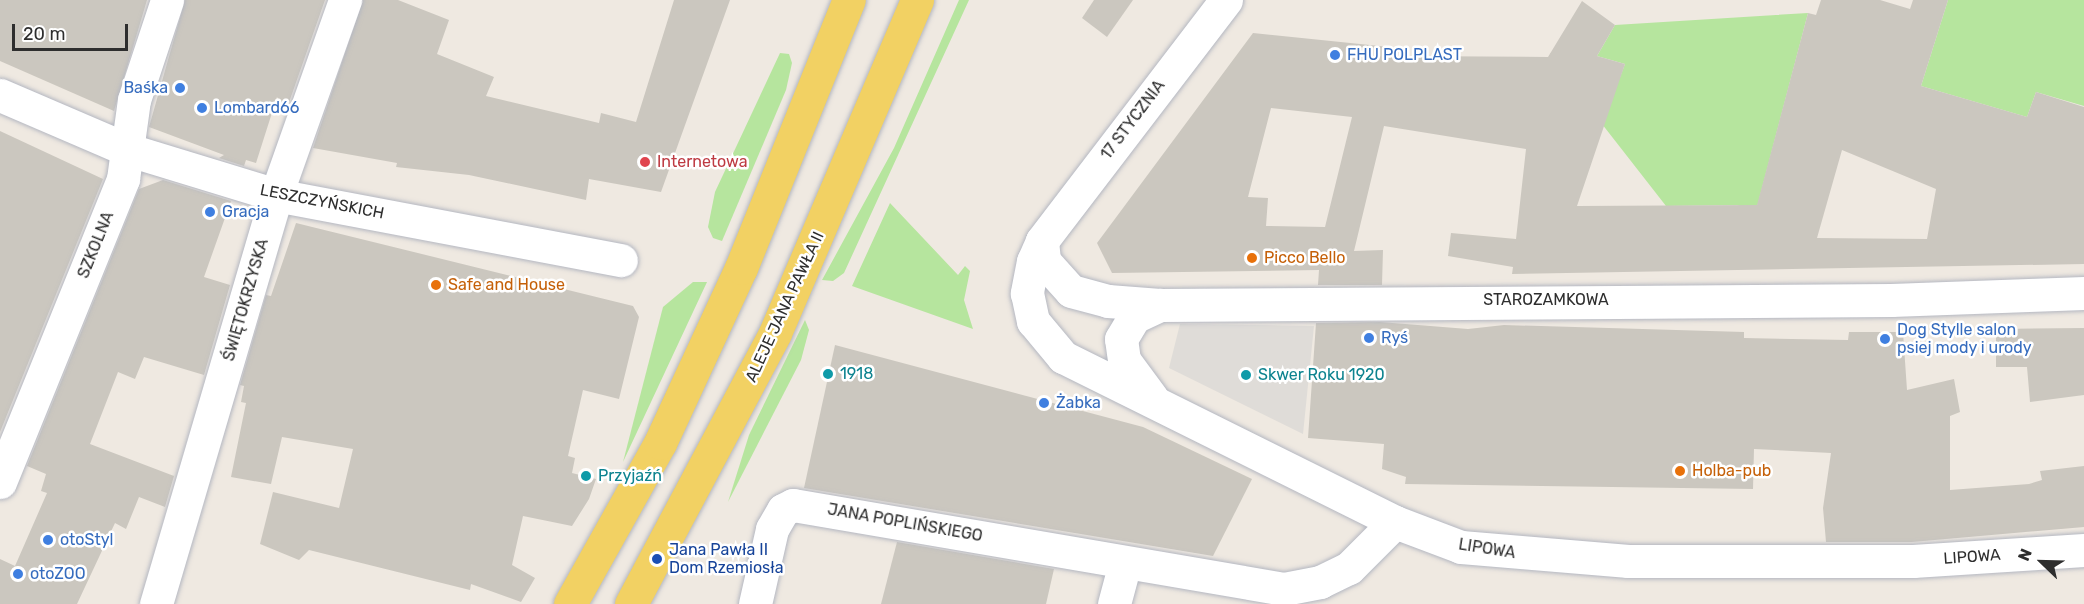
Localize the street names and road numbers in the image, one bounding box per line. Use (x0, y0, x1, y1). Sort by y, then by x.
street label: 17 STYCZNIA (1097, 77, 1169, 163)
street label: LESZCZYŃSKICH (258, 181, 386, 223)
street label: SZKOLNA (74, 209, 118, 281)
street label: ALEJE JANA PAWŁA II (741, 228, 829, 386)
street label: ŚWIĘTOKRZYSKA (219, 237, 273, 363)
street label: STAROZAMKOWA (1483, 290, 1609, 310)
street label: JANA POPLIŃSKIEGO (826, 500, 984, 546)
street label: LIPOWA (1457, 535, 1517, 563)
street label: LIPOWA (1943, 545, 2001, 569)

